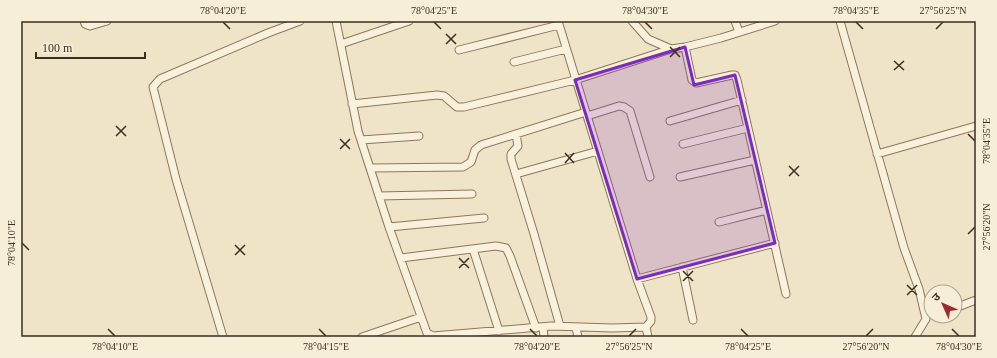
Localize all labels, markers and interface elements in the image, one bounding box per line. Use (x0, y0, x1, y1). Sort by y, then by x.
text: 78°04'20"E (200, 5, 246, 16)
text: 78°04'25"E (411, 5, 457, 16)
text: 78°04'30"E (622, 5, 668, 16)
text: 78°04'35"E (833, 5, 879, 16)
text: 27°56'25"N (919, 5, 967, 16)
scale bar (36, 34, 145, 60)
text: 100 m (42, 41, 73, 55)
text: 78°04'35"E (981, 118, 992, 164)
text: 27°56'20"N (981, 203, 992, 251)
text: 78°04'10"E (6, 220, 17, 266)
north arrow (923, 284, 963, 324)
text: उ (929, 290, 943, 303)
text: 78°04'10"E (92, 341, 138, 352)
text: 78°04'15"E (303, 341, 349, 352)
text: 78°04'20"E (514, 341, 560, 352)
text: 27°56'25"N (605, 341, 653, 352)
text: 78°04'25"E (725, 341, 771, 352)
text: 27°56'20"N (842, 341, 890, 352)
text: 78°04'30"E (936, 341, 982, 352)

